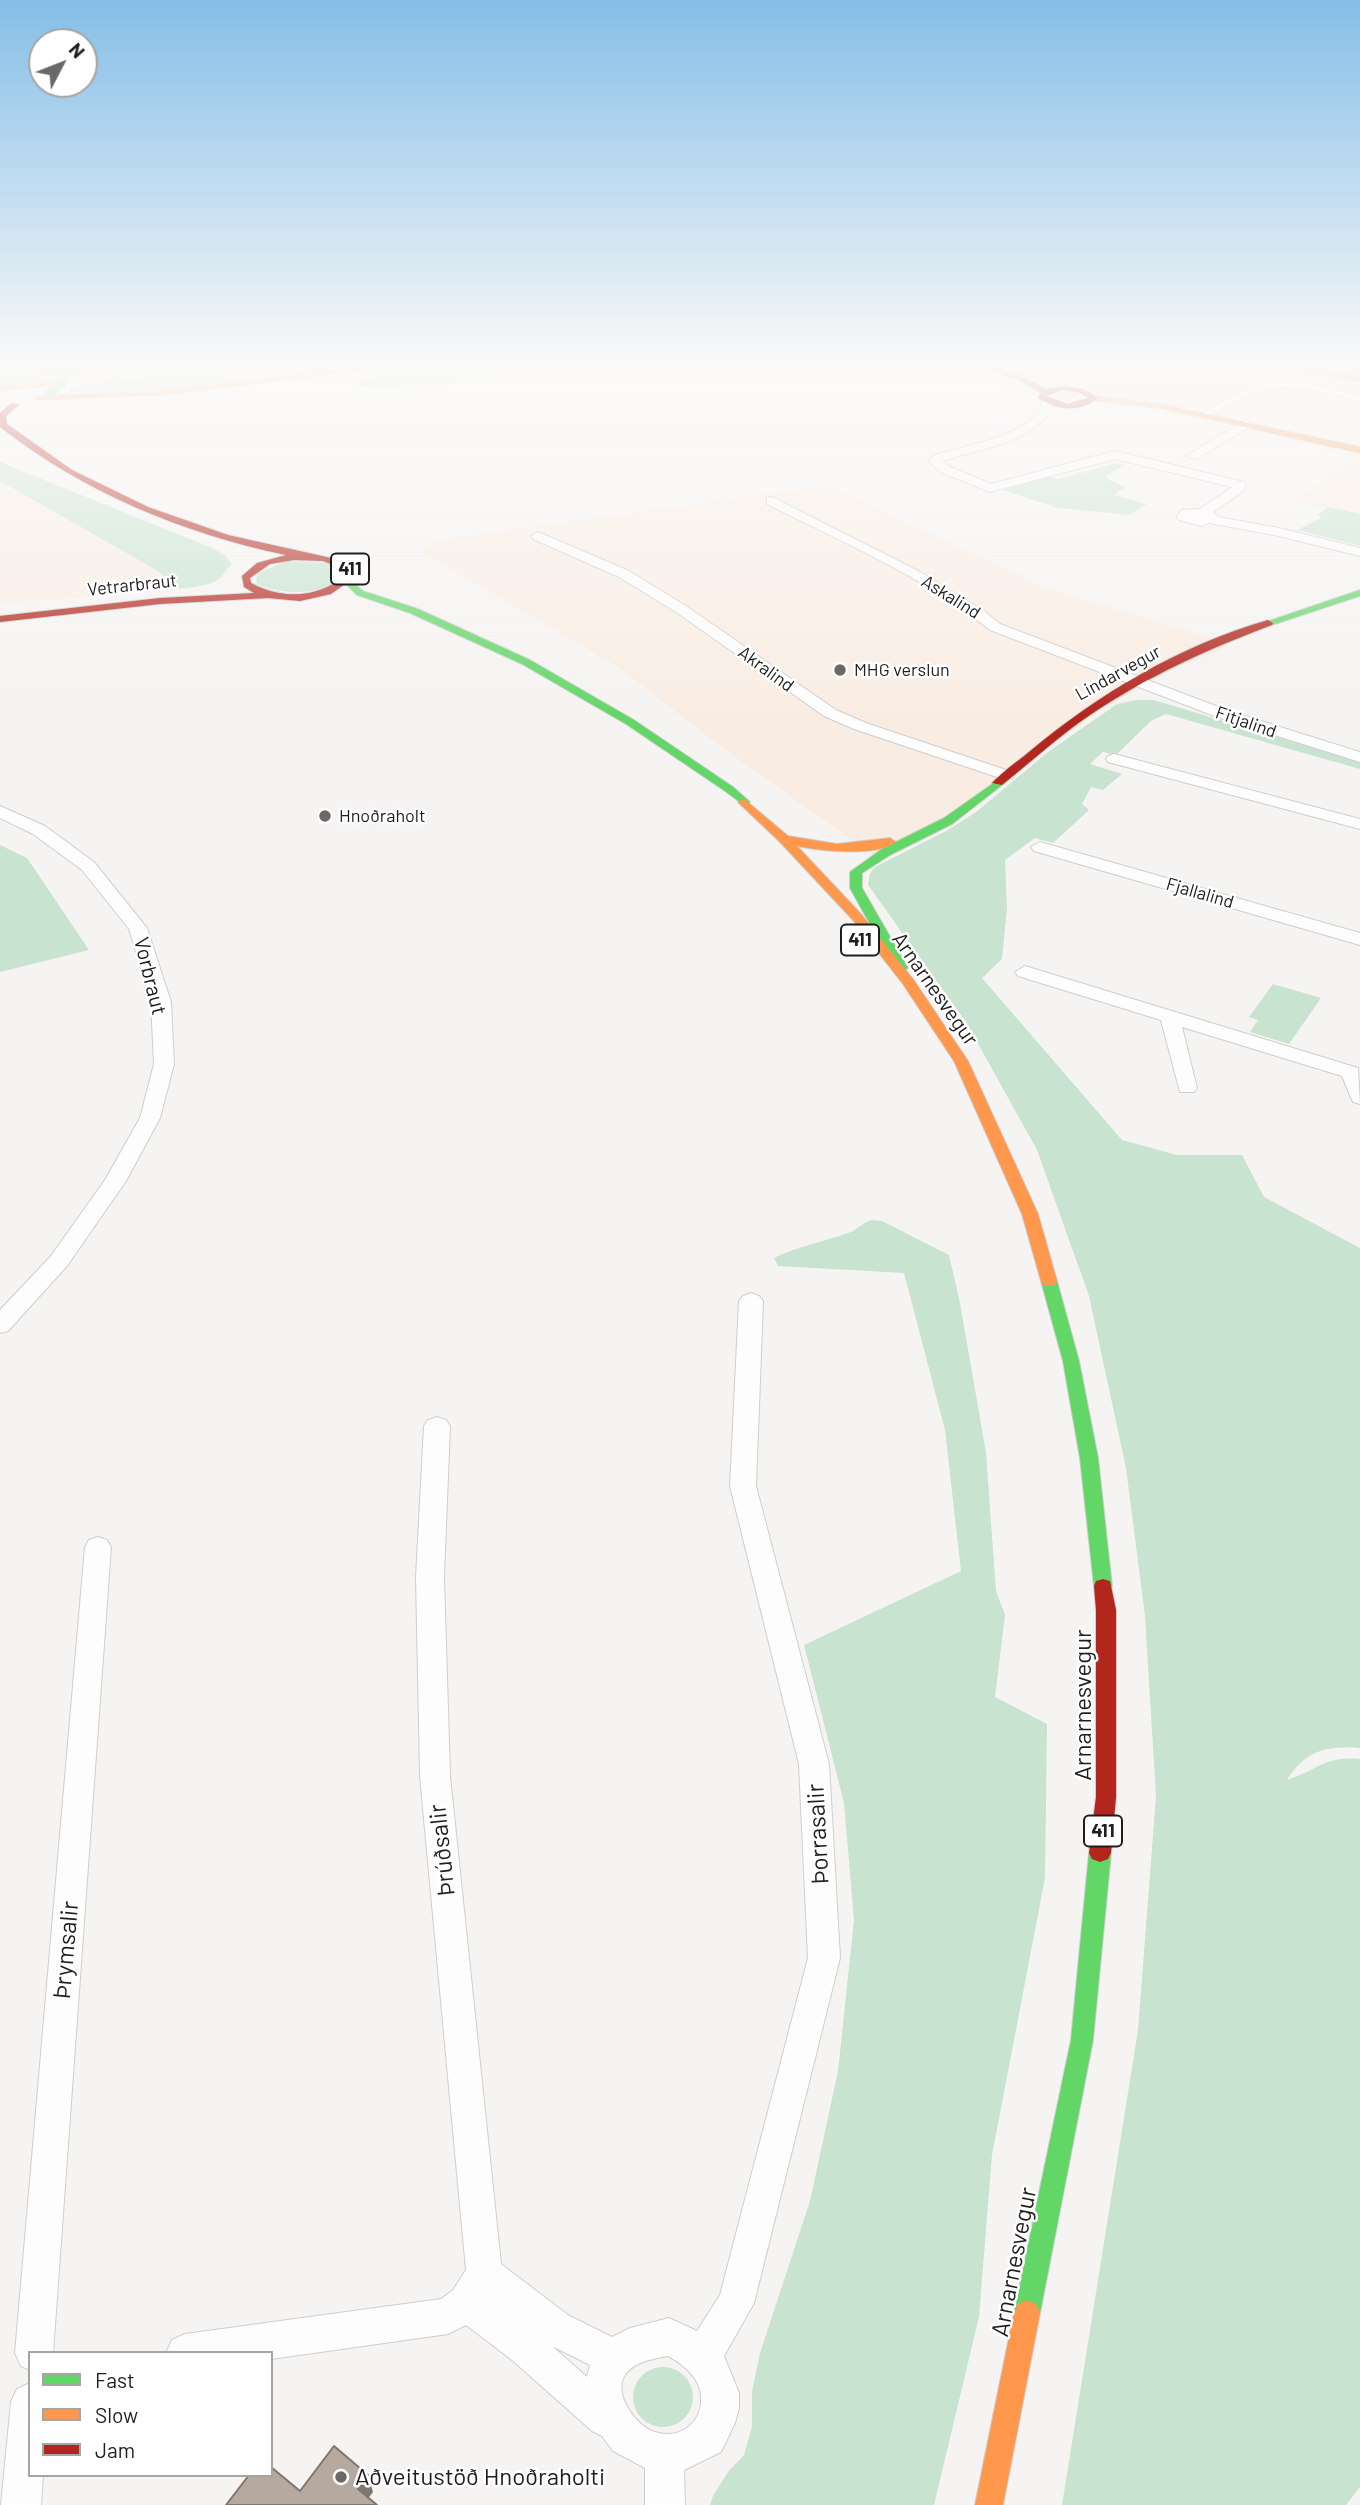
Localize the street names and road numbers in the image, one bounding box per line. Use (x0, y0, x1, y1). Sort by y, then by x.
road number: 411 (331, 554, 369, 584)
street label: Vetrarbraut (86, 570, 178, 600)
street label: Askalind (917, 570, 985, 624)
street label: Lindarvegur (1072, 641, 1164, 705)
street label: Akralind (734, 642, 798, 696)
street label: Fitjalind (1213, 702, 1279, 742)
street label: Fjallalind (1164, 873, 1236, 913)
road number: 411 (841, 924, 879, 956)
street label: Arnarnesvegur (887, 927, 983, 1051)
street label: Vorbraut (128, 935, 172, 1017)
street label: Arnarnesvegur (1069, 1629, 1097, 1781)
street label: Þorrasalir (801, 1783, 835, 1885)
street label: Þrúðsalir (423, 1803, 461, 1897)
road number: 411 (1084, 1815, 1122, 1846)
street label: Þrymsalir (47, 1900, 85, 2000)
street label: Arnarnesvegur (985, 2185, 1043, 2339)

